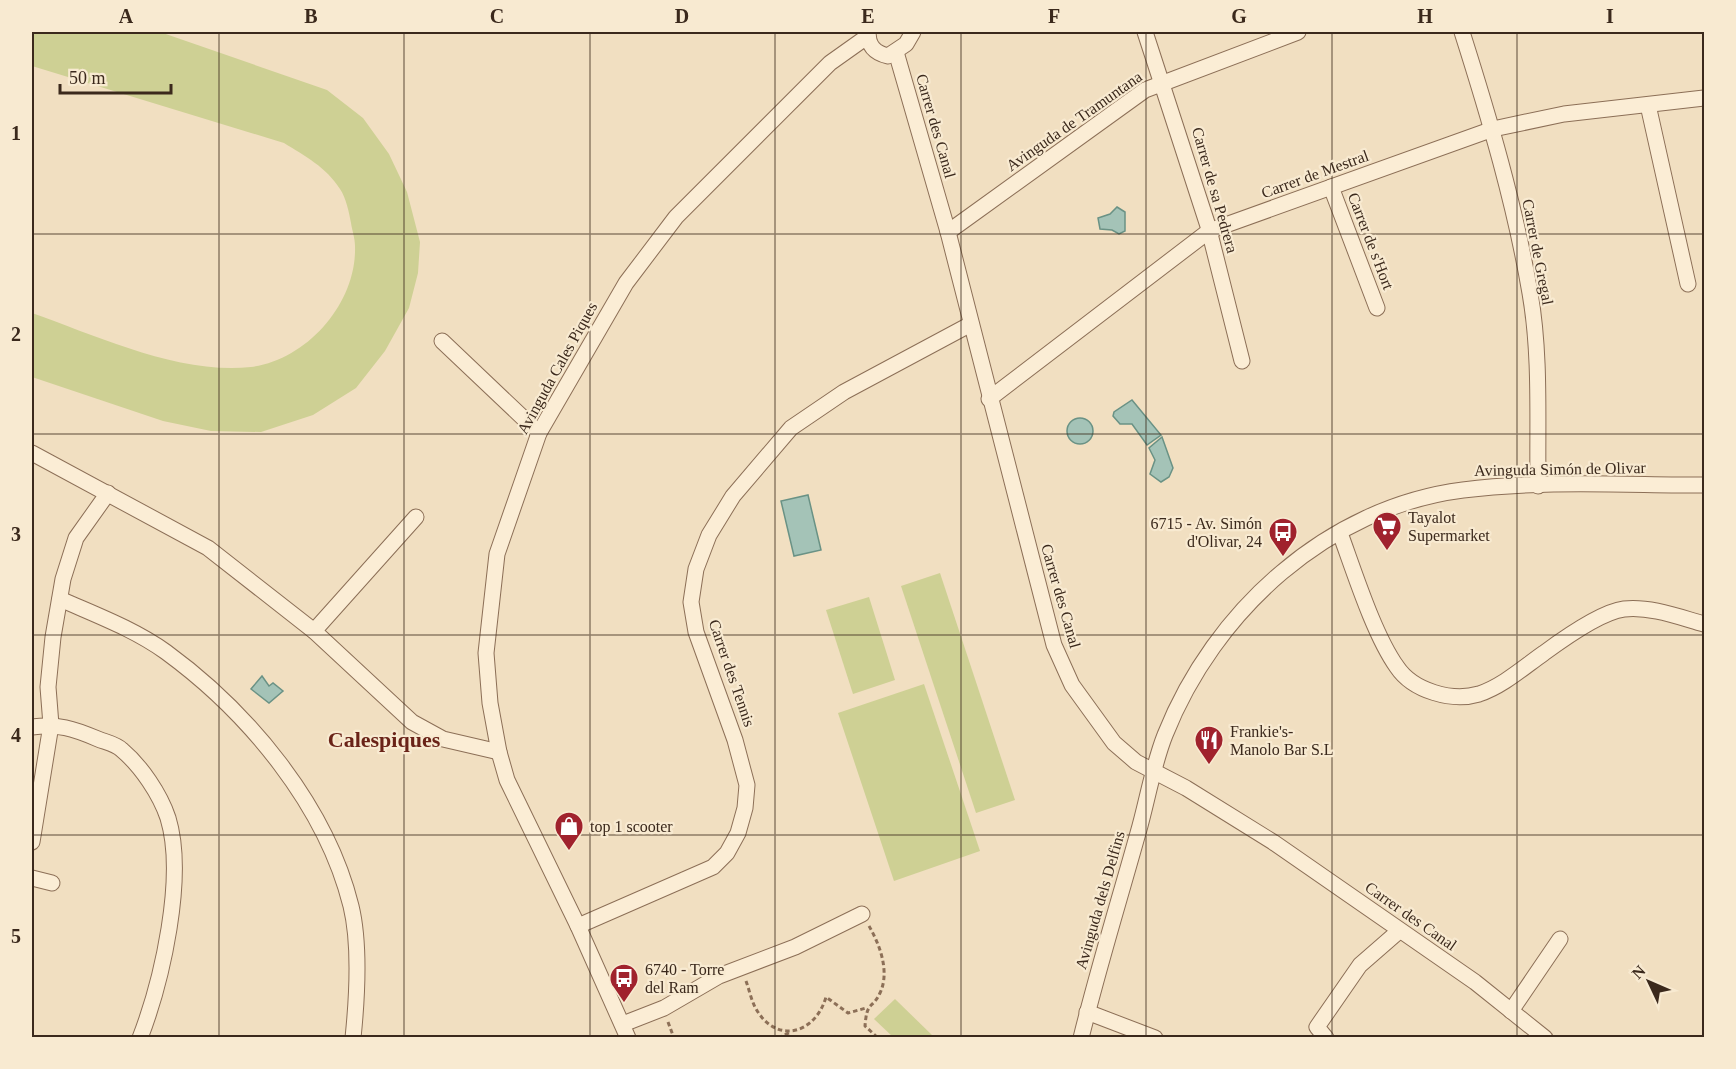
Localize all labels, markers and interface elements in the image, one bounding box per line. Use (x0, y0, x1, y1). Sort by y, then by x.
text: A (119, 5, 134, 27)
text: B (304, 5, 318, 27)
text: C (490, 5, 504, 27)
text: D (675, 5, 689, 27)
text: E (861, 5, 875, 27)
text: F (1048, 5, 1060, 27)
text: G (1231, 5, 1247, 27)
text: H (1417, 5, 1433, 27)
text: I (1606, 5, 1614, 27)
scale bar (60, 57, 171, 95)
text: 50 m (69, 68, 106, 88)
street label: Avinguda de Tramuntana (1003, 68, 1146, 175)
street label: Carrer des Canal (913, 72, 959, 181)
text: 1 (11, 122, 21, 144)
street label: Carrer de sa Pedrera (1189, 125, 1241, 255)
street label: Carrer de Mestral (1259, 147, 1371, 201)
street label: Carrer de s'Hort (1345, 190, 1397, 292)
street label: Carrer de Gregal (1518, 198, 1557, 307)
street label: Avinguda Cales Piques (514, 299, 601, 437)
text: 2 (11, 323, 21, 345)
street label: Avinguda Simón de Olivar (1474, 459, 1647, 480)
place label: Tayalot Supermarket (1408, 509, 1490, 545)
supermarket icon: Tayalot Supermarket (1371, 510, 1403, 552)
place label: 6715 - Av. Simón d'Olivar, 24 (1150, 515, 1262, 550)
bus stop icon: 6715 - Av. Simón d'Olivar, 24 (1267, 516, 1299, 558)
text: 3 (11, 523, 21, 545)
street label: Carrer des Canal (1038, 542, 1084, 651)
street label: Carrer des Tennis (706, 617, 758, 729)
place label: Frankie's- Manolo Bar S.L (1230, 723, 1334, 758)
text: 4 (11, 724, 21, 746)
restaurant icon: Frankie's- Manolo Bar S.L (1193, 724, 1225, 766)
district label: Calespiques (328, 727, 441, 752)
shop icon: top 1 scooter (553, 810, 585, 852)
place label: top 1 scooter (590, 818, 673, 836)
street label: Avinguda dels Delfins (1072, 829, 1129, 971)
street label: Carrer des Canal (1362, 878, 1460, 954)
text: 5 (11, 925, 21, 947)
north arrow (1619, 952, 1679, 1012)
place label: 6740 - Torre del Ram (645, 961, 724, 996)
bus stop icon: 6740 - Torre del Ram (608, 962, 640, 1004)
text: N (1628, 962, 1649, 982)

